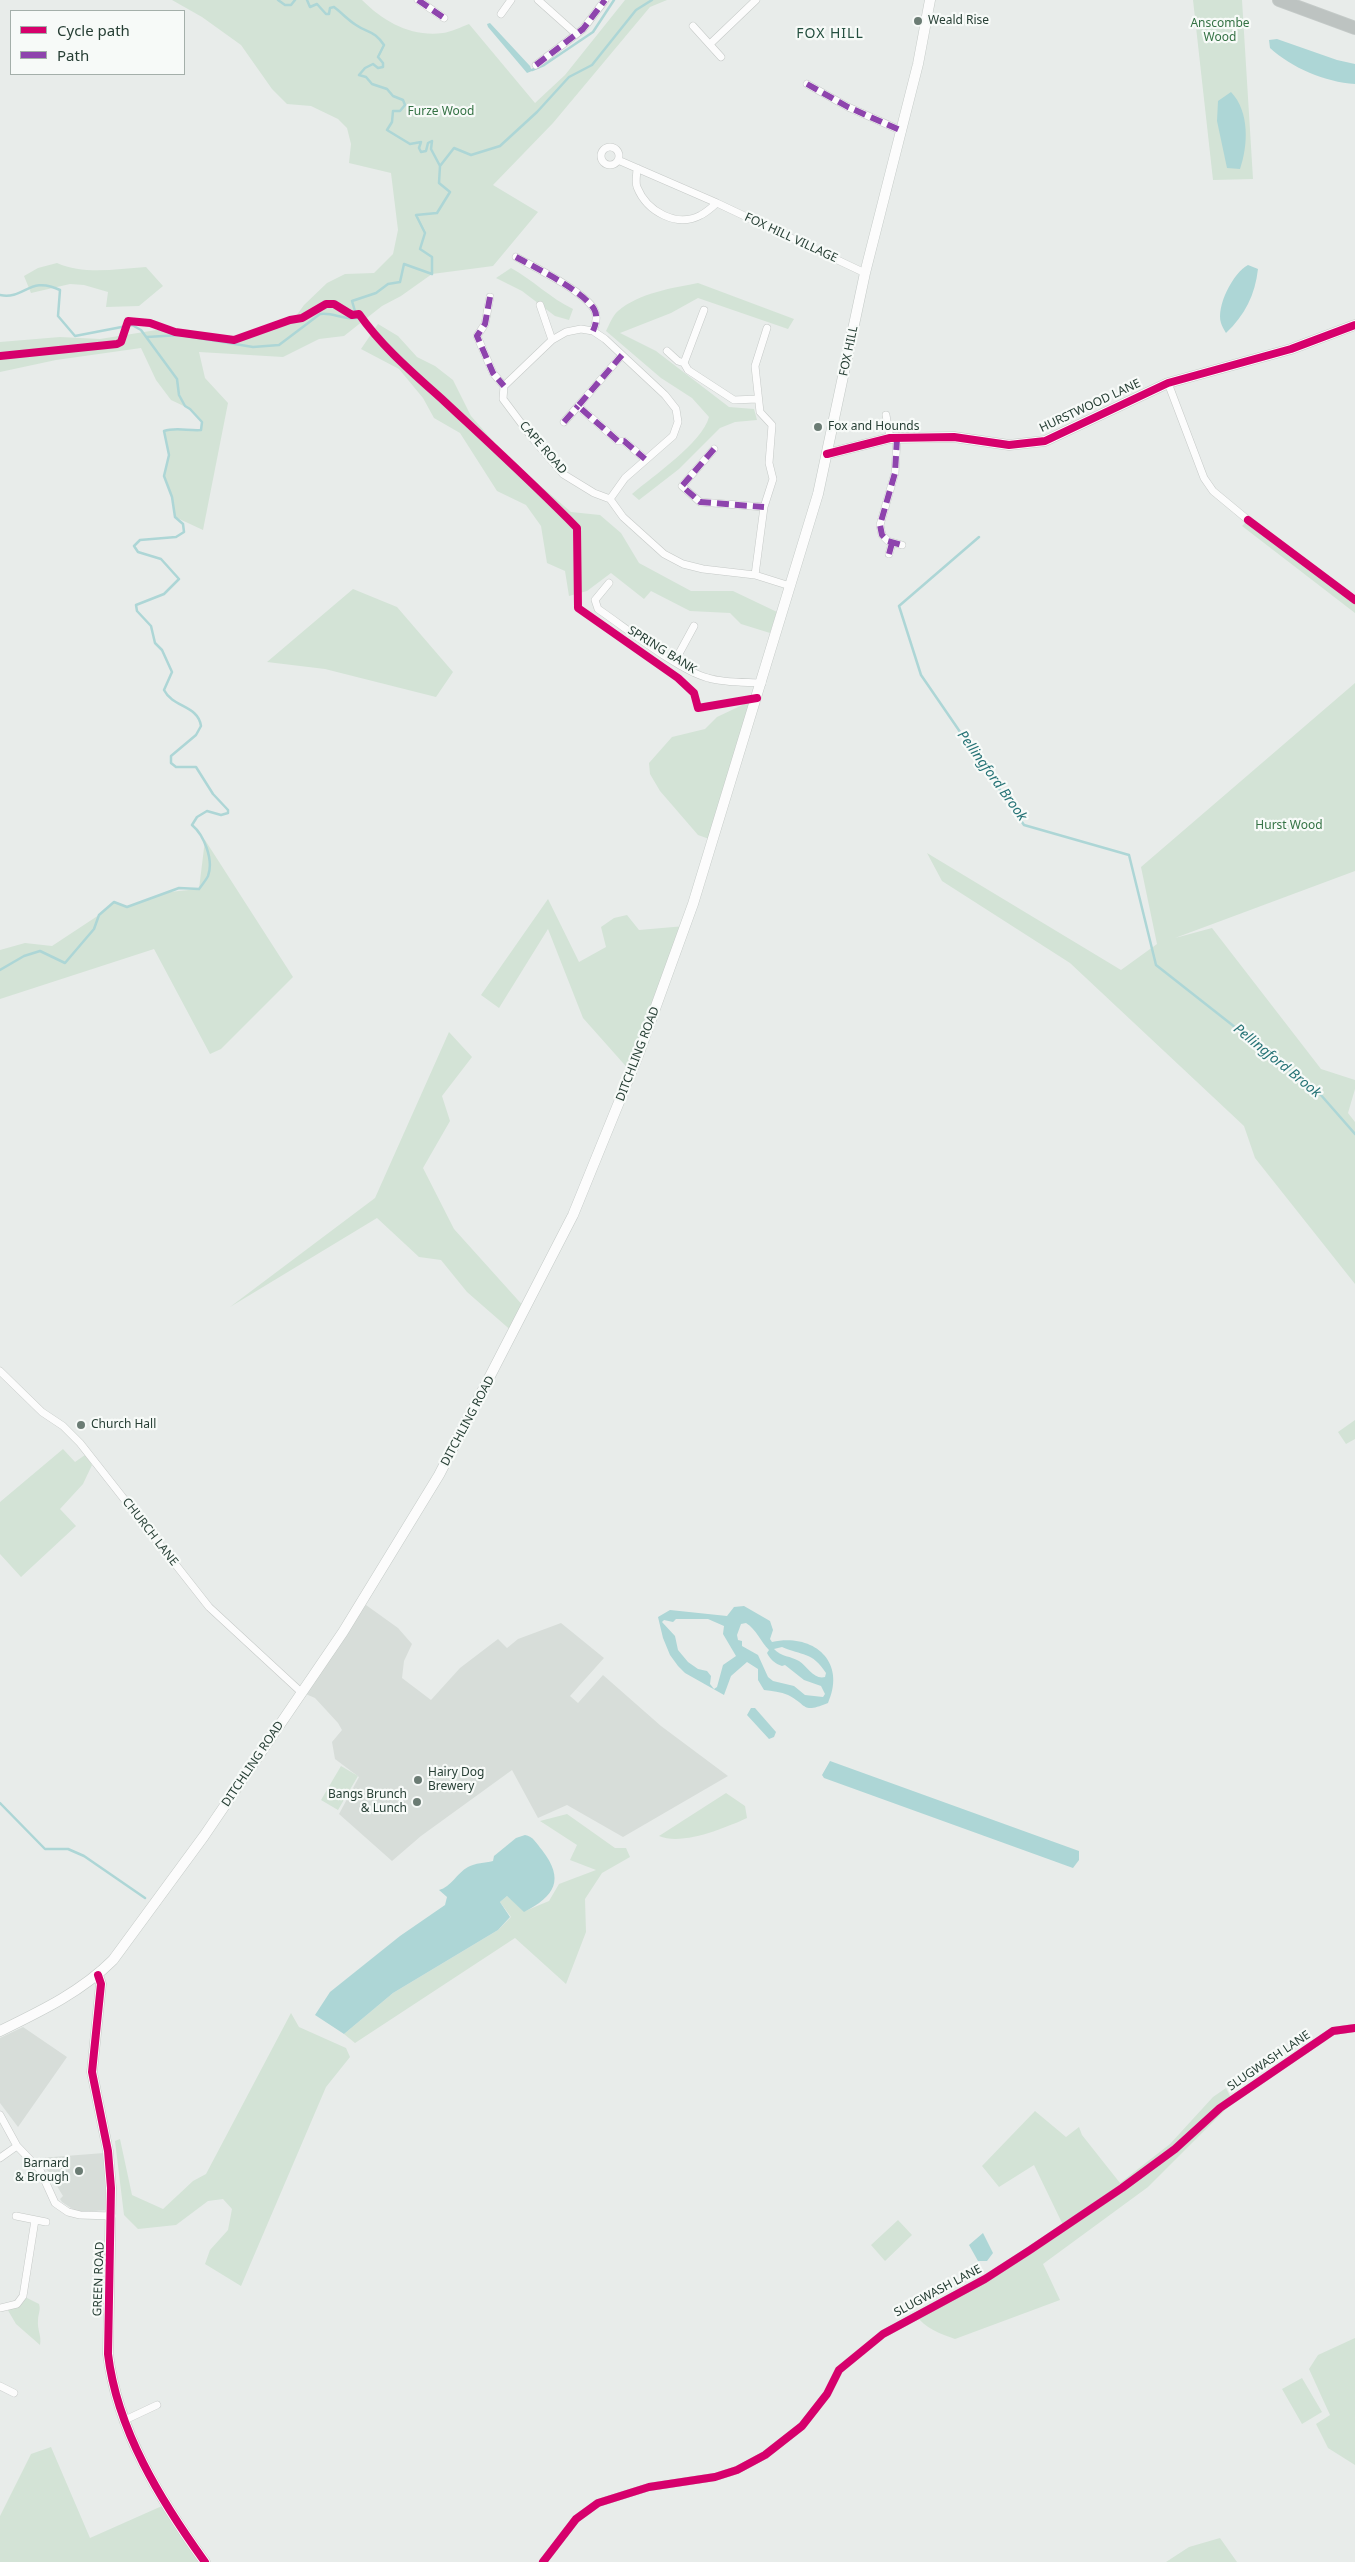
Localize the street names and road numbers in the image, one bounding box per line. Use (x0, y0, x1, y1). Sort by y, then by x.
street label: FOX HILL VILLAGE (742, 210, 840, 266)
street label: FOX HILL (837, 325, 861, 377)
street label: HURSTWOOD LANE (1037, 376, 1143, 436)
street label: CAPE ROAD (516, 419, 570, 477)
street label: SPRING BANK (625, 623, 699, 677)
street label: DITCHLING ROAD (613, 1005, 663, 1103)
street label: DITCHLING ROAD (438, 1373, 498, 1469)
street label: CHURCH LANE (119, 1495, 181, 1569)
street label: DITCHLING ROAD (219, 1718, 287, 1810)
street label: SLUGWASH LANE (1225, 2028, 1313, 2094)
street label: GREEN ROAD (90, 2241, 108, 2317)
street label: SLUGWASH LANE (892, 2262, 984, 2320)

